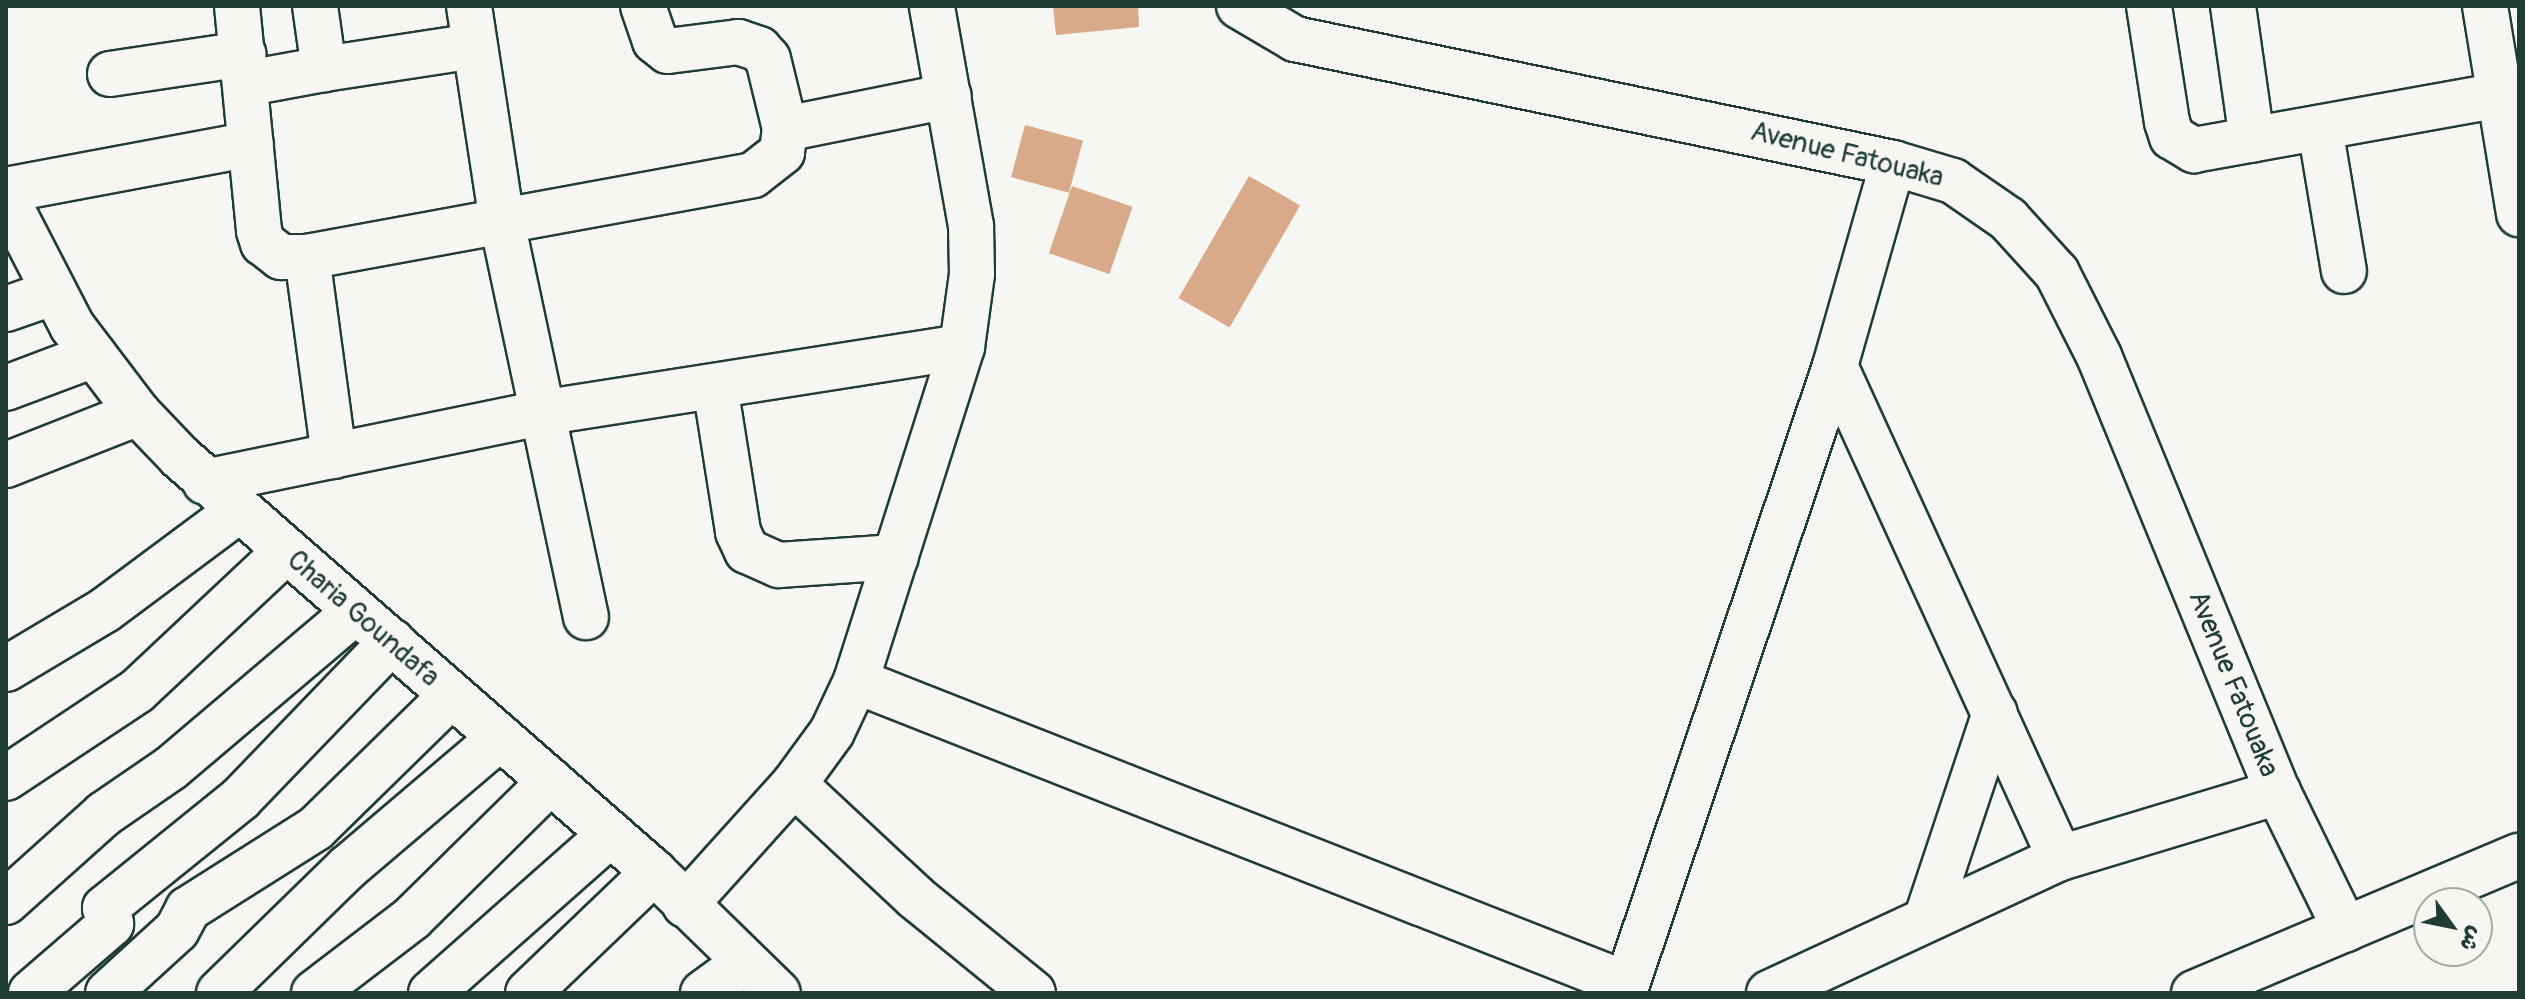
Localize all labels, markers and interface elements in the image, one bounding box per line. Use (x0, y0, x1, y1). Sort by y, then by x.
street label: Avenue Fatouaka (1747, 115, 1947, 195)
street label: Charia Goundafa (280, 544, 446, 694)
street label: Avenue Fatouaka (2180, 586, 2286, 782)
north arrow (2413, 887, 2493, 967)
text: ش (2453, 921, 2490, 957)

